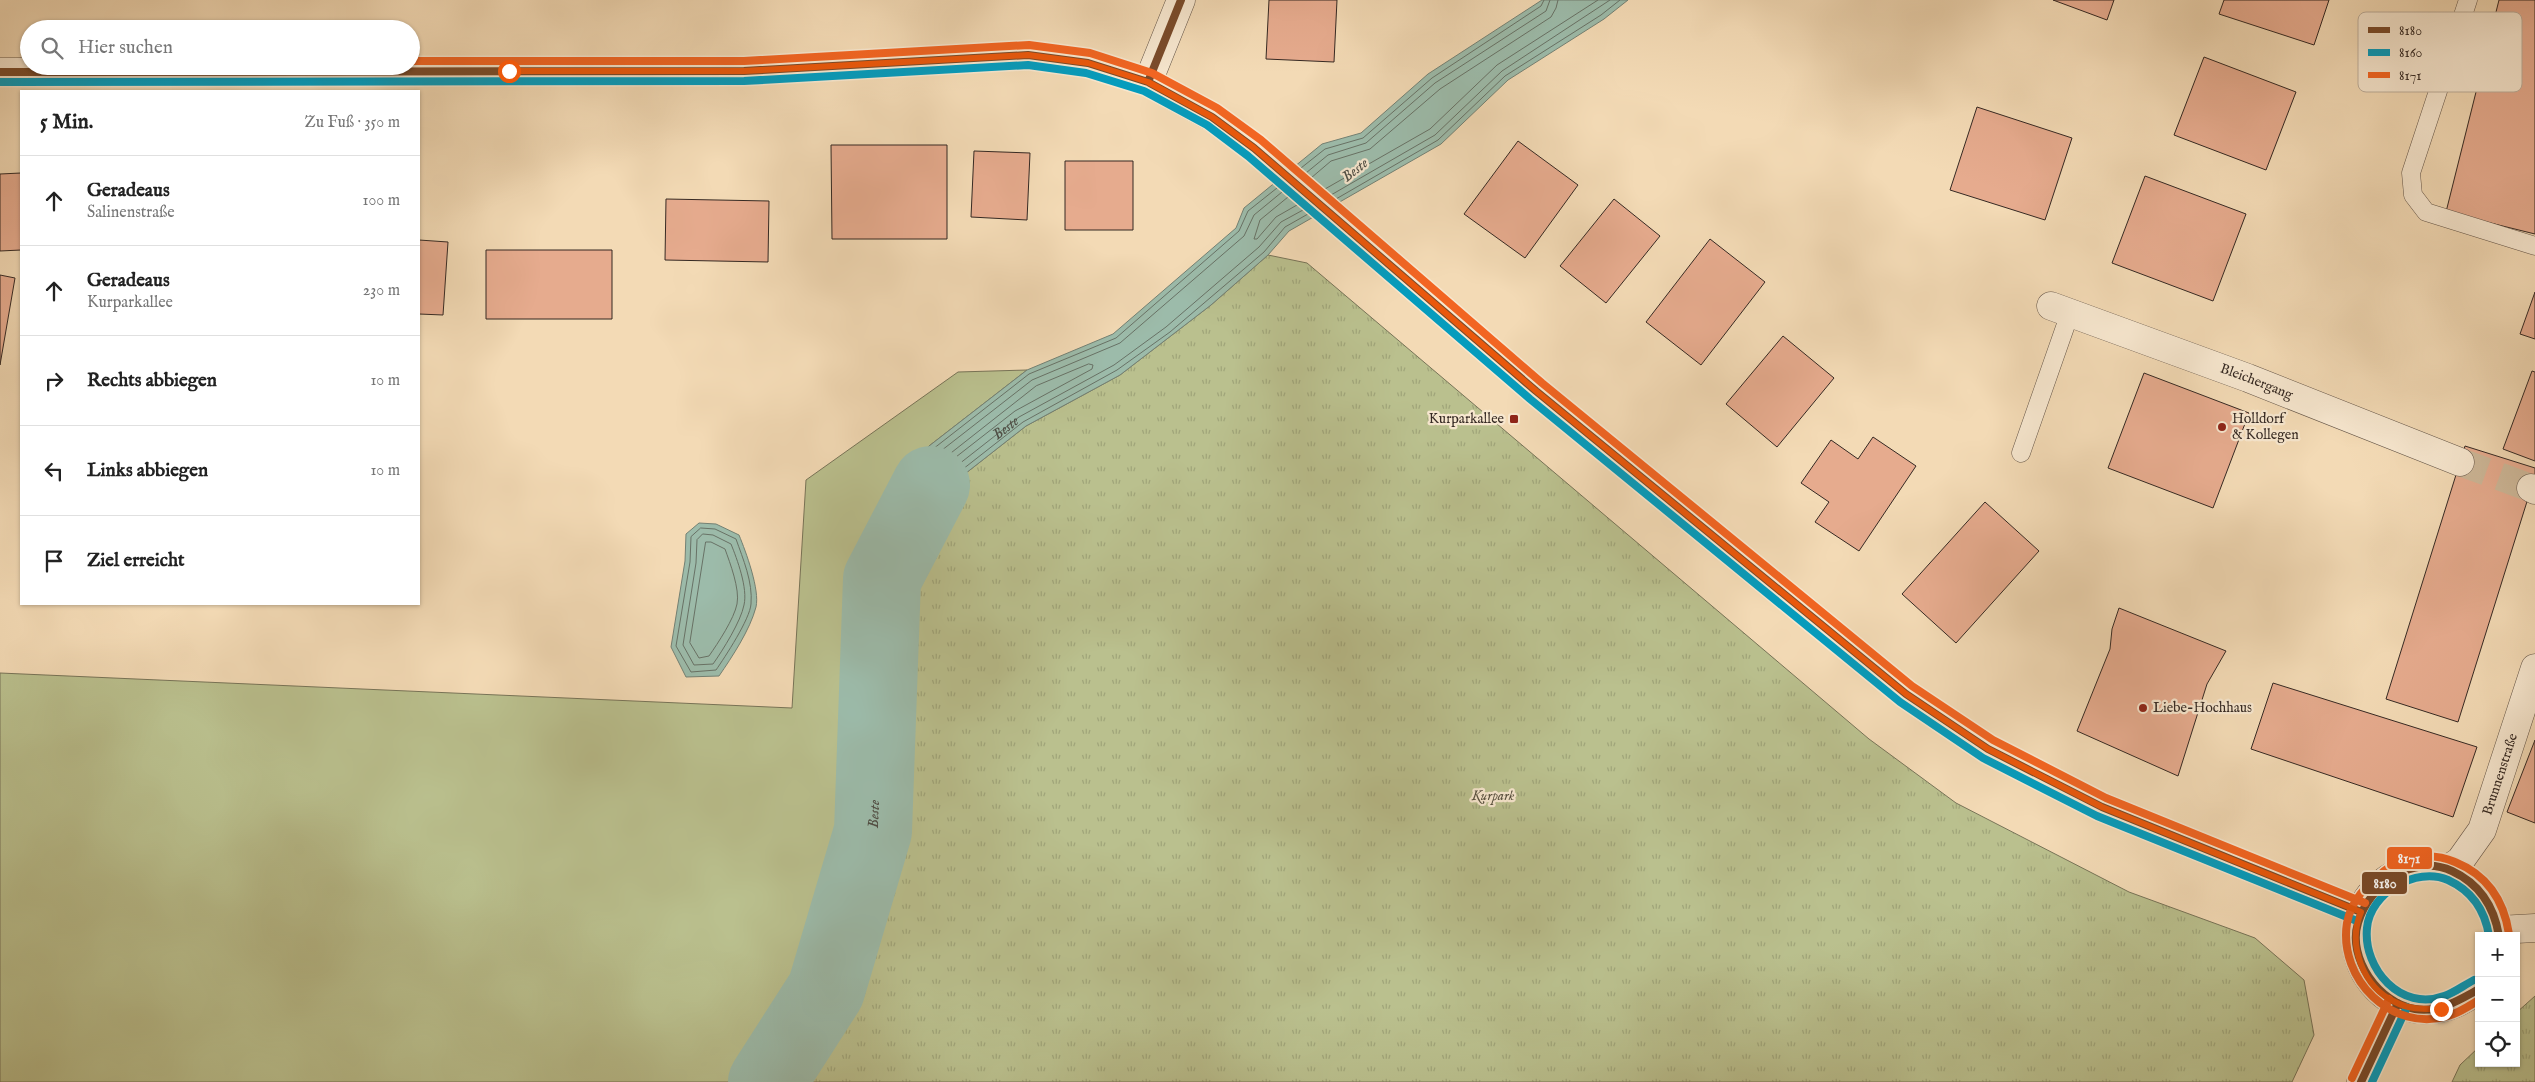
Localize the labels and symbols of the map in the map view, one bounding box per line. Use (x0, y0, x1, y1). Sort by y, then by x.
legend (2358, 12, 2522, 92)
text: 8180 (2399, 22, 2422, 40)
text: 8160 (2399, 44, 2423, 62)
route start (498, 60, 521, 83)
text: 8171 (2399, 67, 2421, 85)
water label: Beste (1338, 154, 1372, 186)
street label: Bleichergang (2217, 360, 2296, 404)
place label: Kurparkallee (1429, 410, 1505, 428)
place label: Holldorf & Kollegen (2232, 410, 2299, 444)
water label: Beste (988, 411, 1023, 444)
marker: Kurparkallee (1508, 413, 1520, 425)
marker: Holldorf & Kollegen (2216, 421, 2228, 433)
place label: Liebe-Hochhaus (2153, 699, 2252, 717)
marker: Liebe-Hochhaus (2137, 702, 2149, 714)
street label: Brunnenstraße (2478, 731, 2522, 818)
park label: Kurpark (1471, 787, 1515, 805)
water label: Beste (864, 800, 884, 829)
line badge: 8171 (2386, 846, 2433, 870)
text: 8171 (2398, 850, 2420, 868)
line badge: 8180 (2361, 871, 2408, 895)
text: 8180 (2373, 875, 2397, 893)
route end (2430, 998, 2453, 1021)

